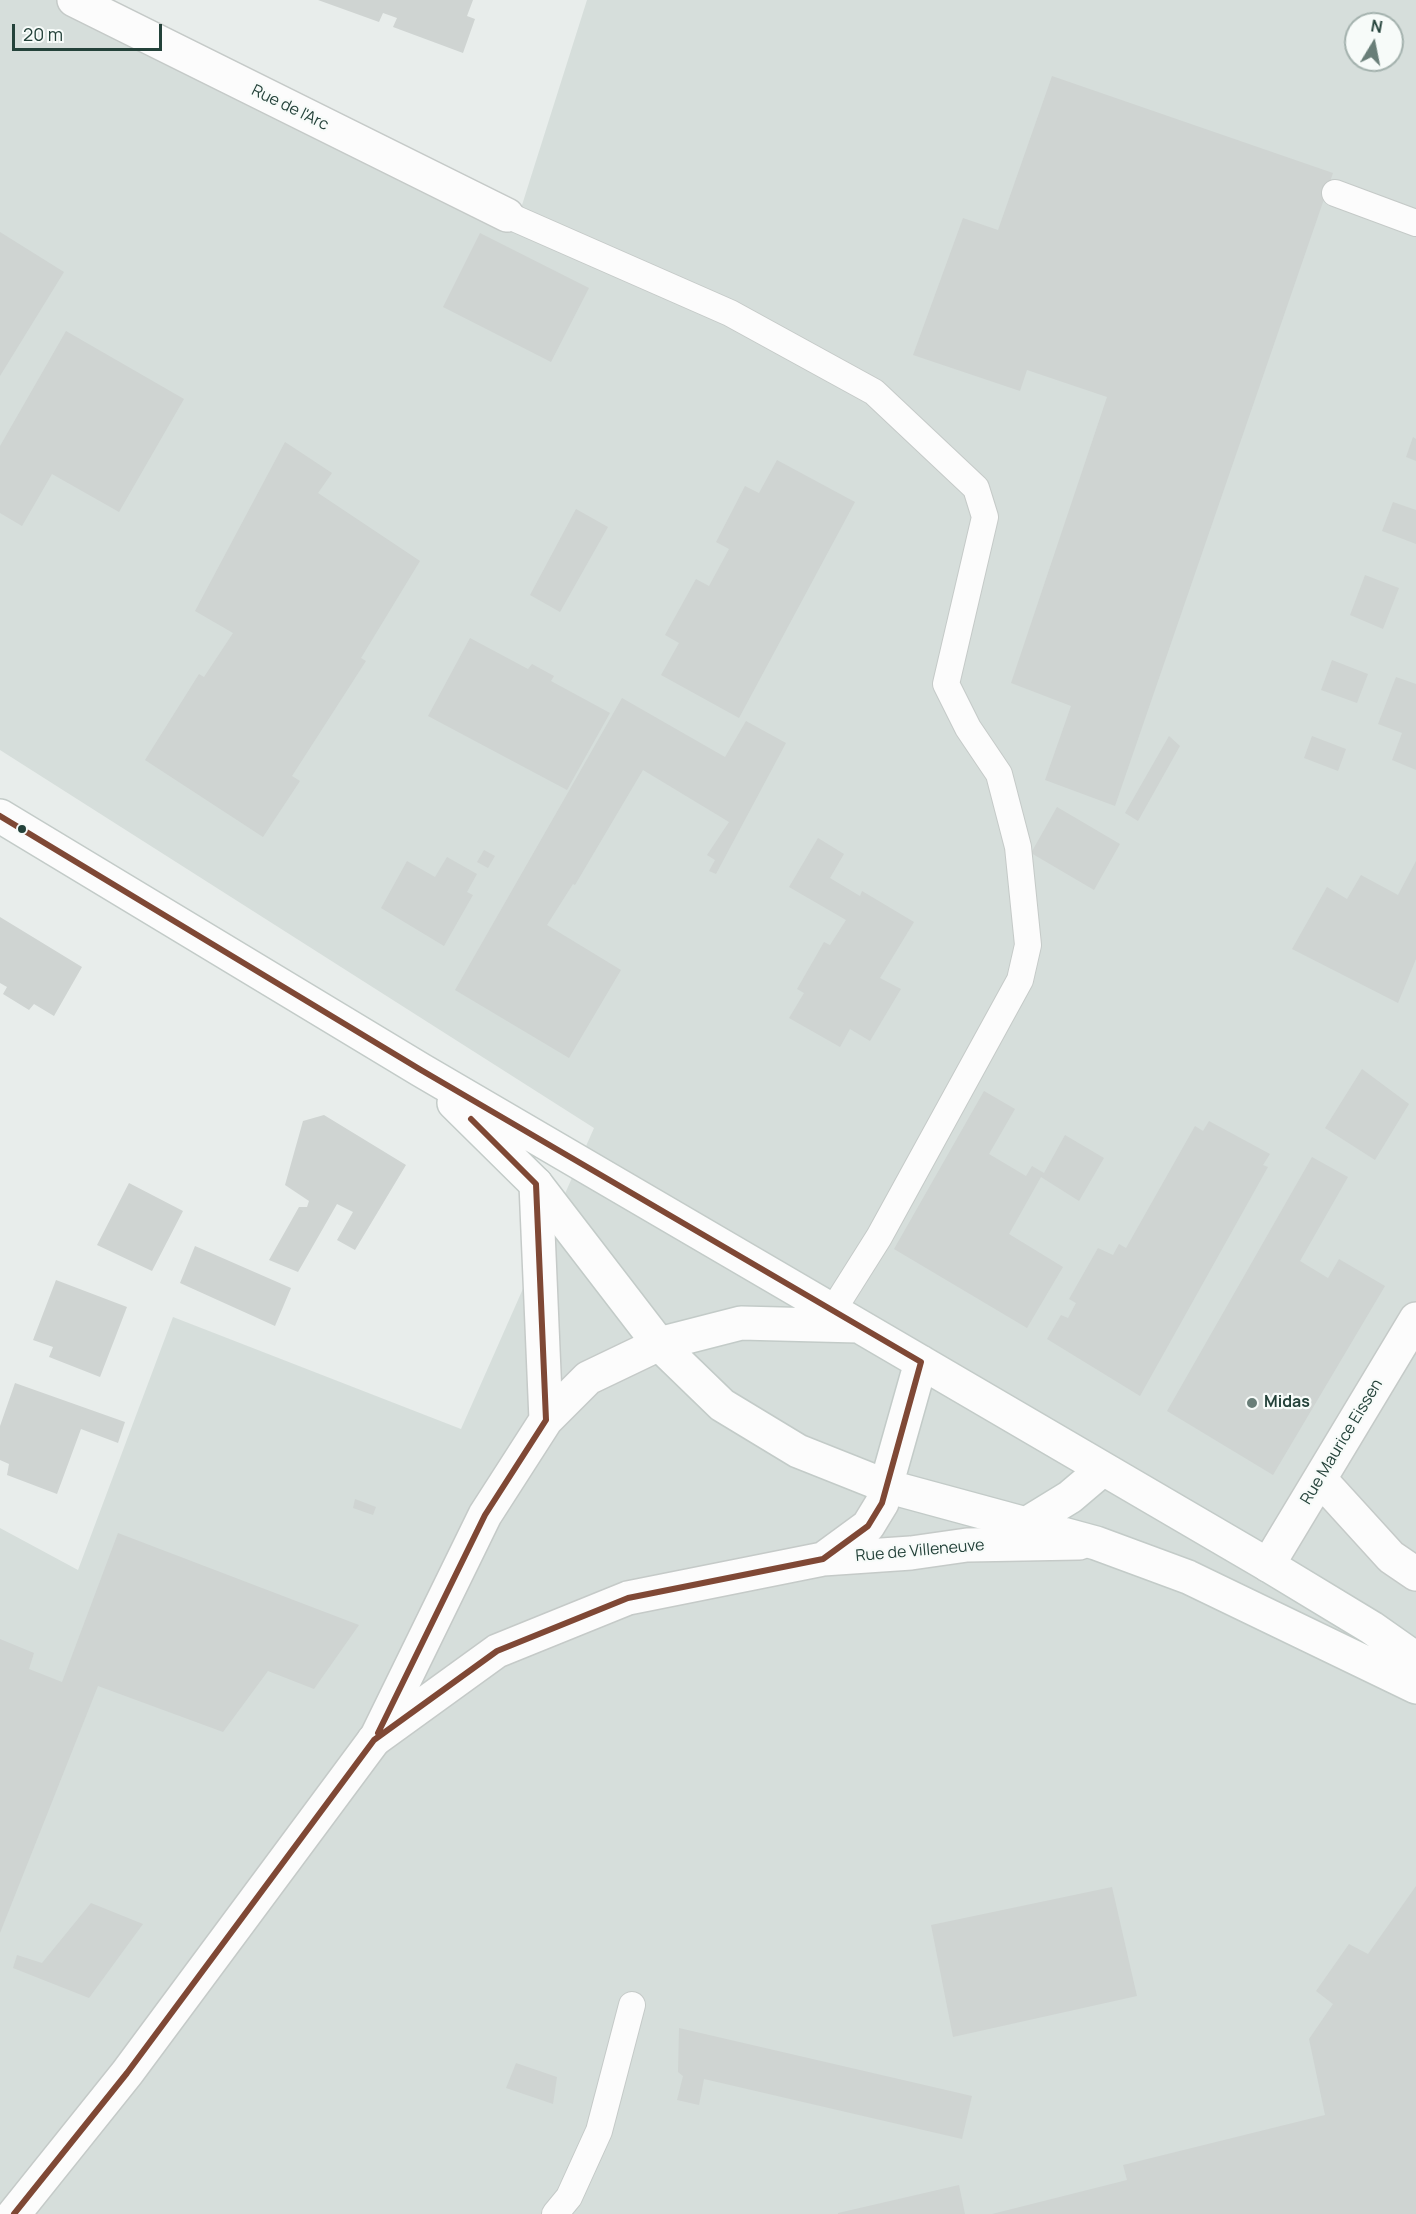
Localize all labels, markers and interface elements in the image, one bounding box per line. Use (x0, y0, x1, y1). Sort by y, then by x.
scale bar (15, 12, 165, 50)
north arrow (1344, 12, 1404, 72)
text: N (1369, 14, 1384, 38)
text: 20 m (23, 22, 63, 46)
street label: Rue de l'Arc (248, 81, 332, 135)
unlabelled marker (16, 823, 28, 835)
street label: Rue Maurice Eissen (1297, 1376, 1387, 1508)
place label: Midas (1264, 1393, 1310, 1413)
marker: Midas (1245, 1396, 1259, 1410)
street label: Rue de Villeneuve (855, 1536, 985, 1566)

